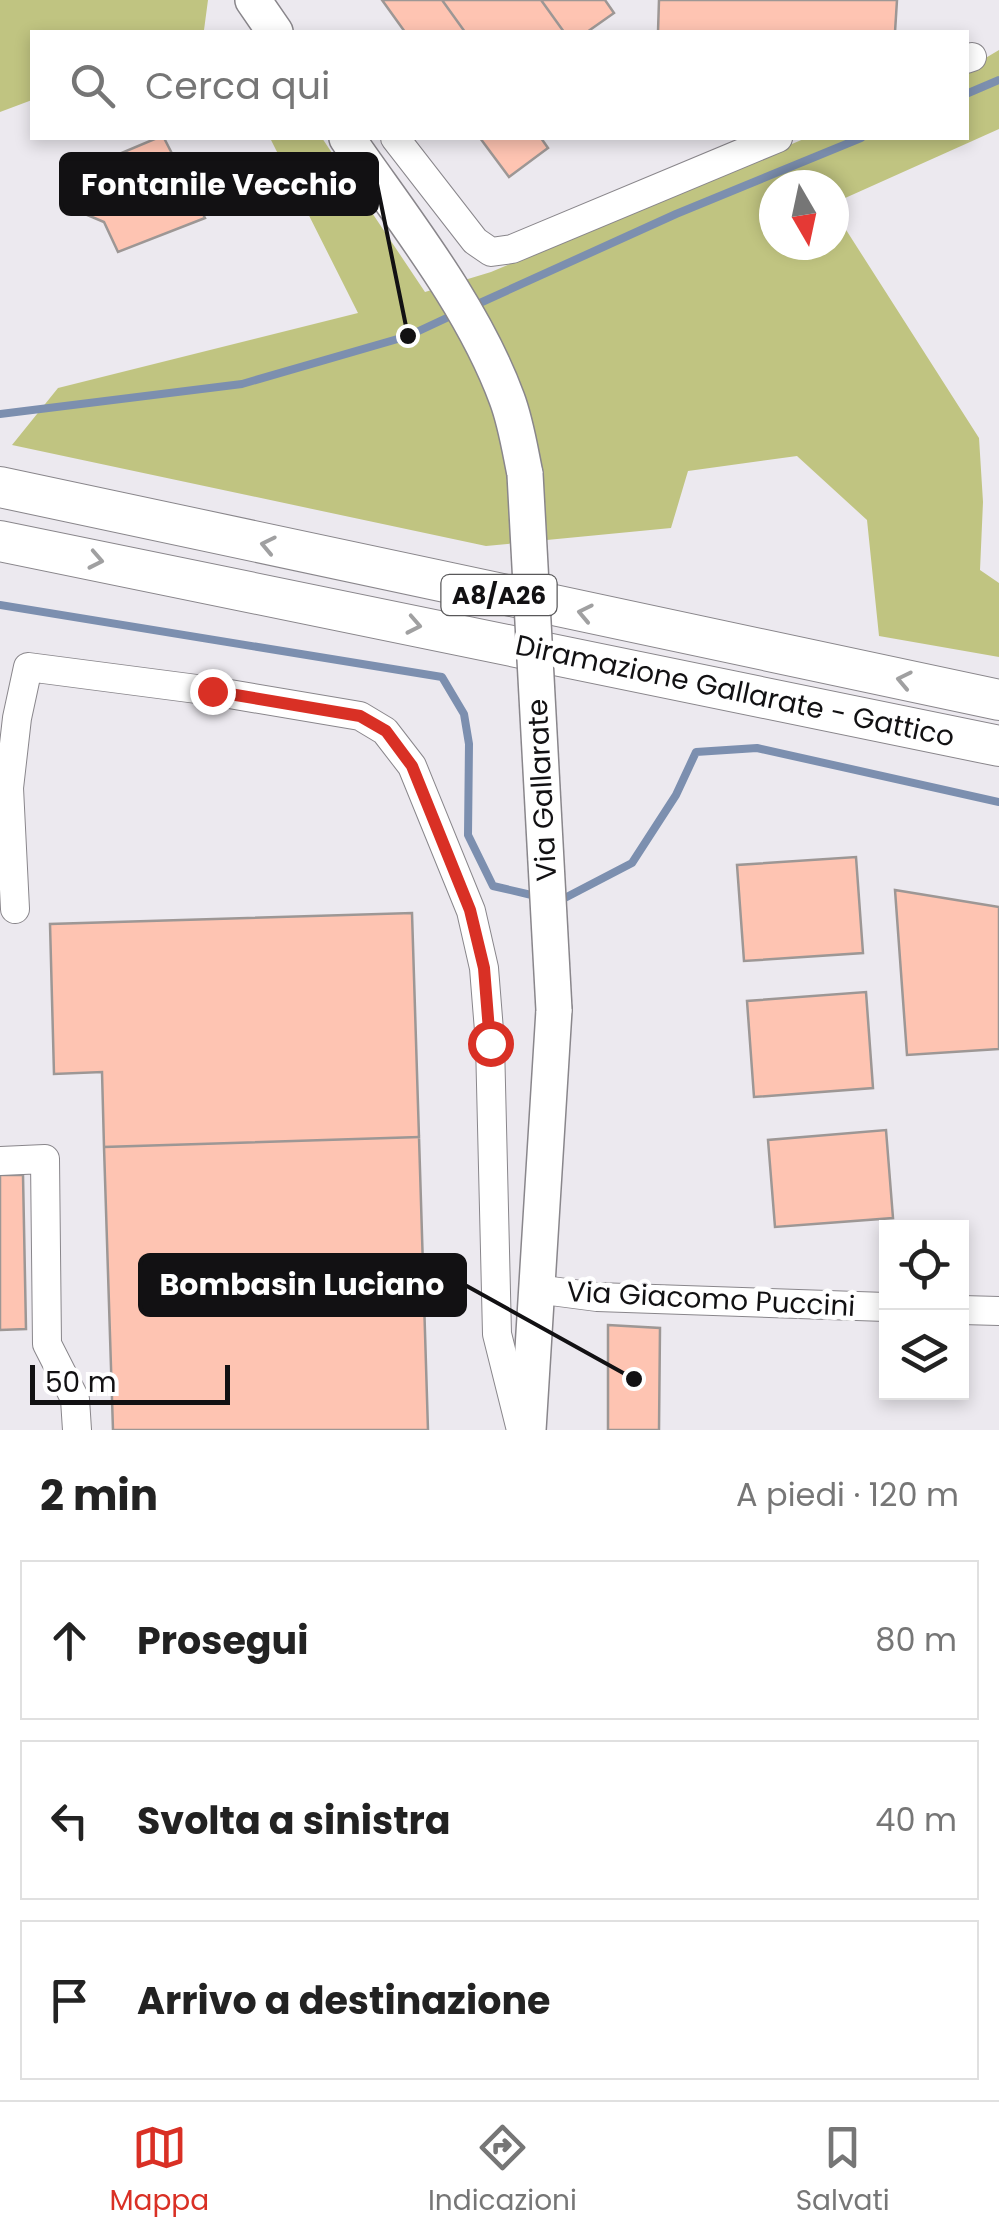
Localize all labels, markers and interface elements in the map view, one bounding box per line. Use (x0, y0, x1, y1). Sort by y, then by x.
search box (30, 30, 969, 140)
icon: search (65, 58, 120, 113)
text: Cerca qui (145, 59, 330, 112)
callout: Fontanile Vecchio (61, 154, 377, 214)
text: Fontanile Vecchio (81, 163, 357, 206)
north arrow (759, 170, 849, 260)
one-way arrow (260, 536, 277, 557)
one-way arrow (87, 549, 104, 570)
road number: A8/A26 (442, 575, 556, 615)
one-way arrow (577, 604, 594, 625)
one-way arrow (405, 613, 422, 634)
street label: Diramazione Gallarate - Gattico (512, 625, 958, 757)
route end (190, 669, 236, 715)
one-way arrow (895, 670, 912, 691)
street label: Via Gallarate (518, 698, 566, 882)
route start (468, 1021, 514, 1067)
map controls (879, 1220, 969, 1400)
button: locate (879, 1220, 969, 1310)
callout: Bombasin Luciano (140, 1255, 465, 1315)
text: Bombasin Luciano (160, 1263, 444, 1306)
street label: Via Giacomo Puccini (566, 1272, 856, 1326)
button: layers (879, 1310, 969, 1400)
scale bar (30, 1360, 230, 1404)
text: 50 m (45, 1363, 116, 1402)
text: 2 min (40, 1466, 158, 1525)
text: A piedi · 120 m (736, 1472, 959, 1517)
icon: ahead (42, 1613, 97, 1668)
text: Prosegui (137, 1614, 308, 1667)
text: 80 m (875, 1617, 957, 1662)
icon: left (42, 1793, 97, 1848)
text: Svolta a sinistra (137, 1794, 451, 1847)
text: 40 m (875, 1797, 957, 1842)
icon: arrive (42, 1973, 97, 2028)
text: Arrivo a destinazione (137, 1974, 550, 2027)
tab: Mappa (109, 2120, 209, 2222)
tab: Indicazioni (428, 2120, 577, 2222)
tab: Salvati (796, 2120, 890, 2222)

